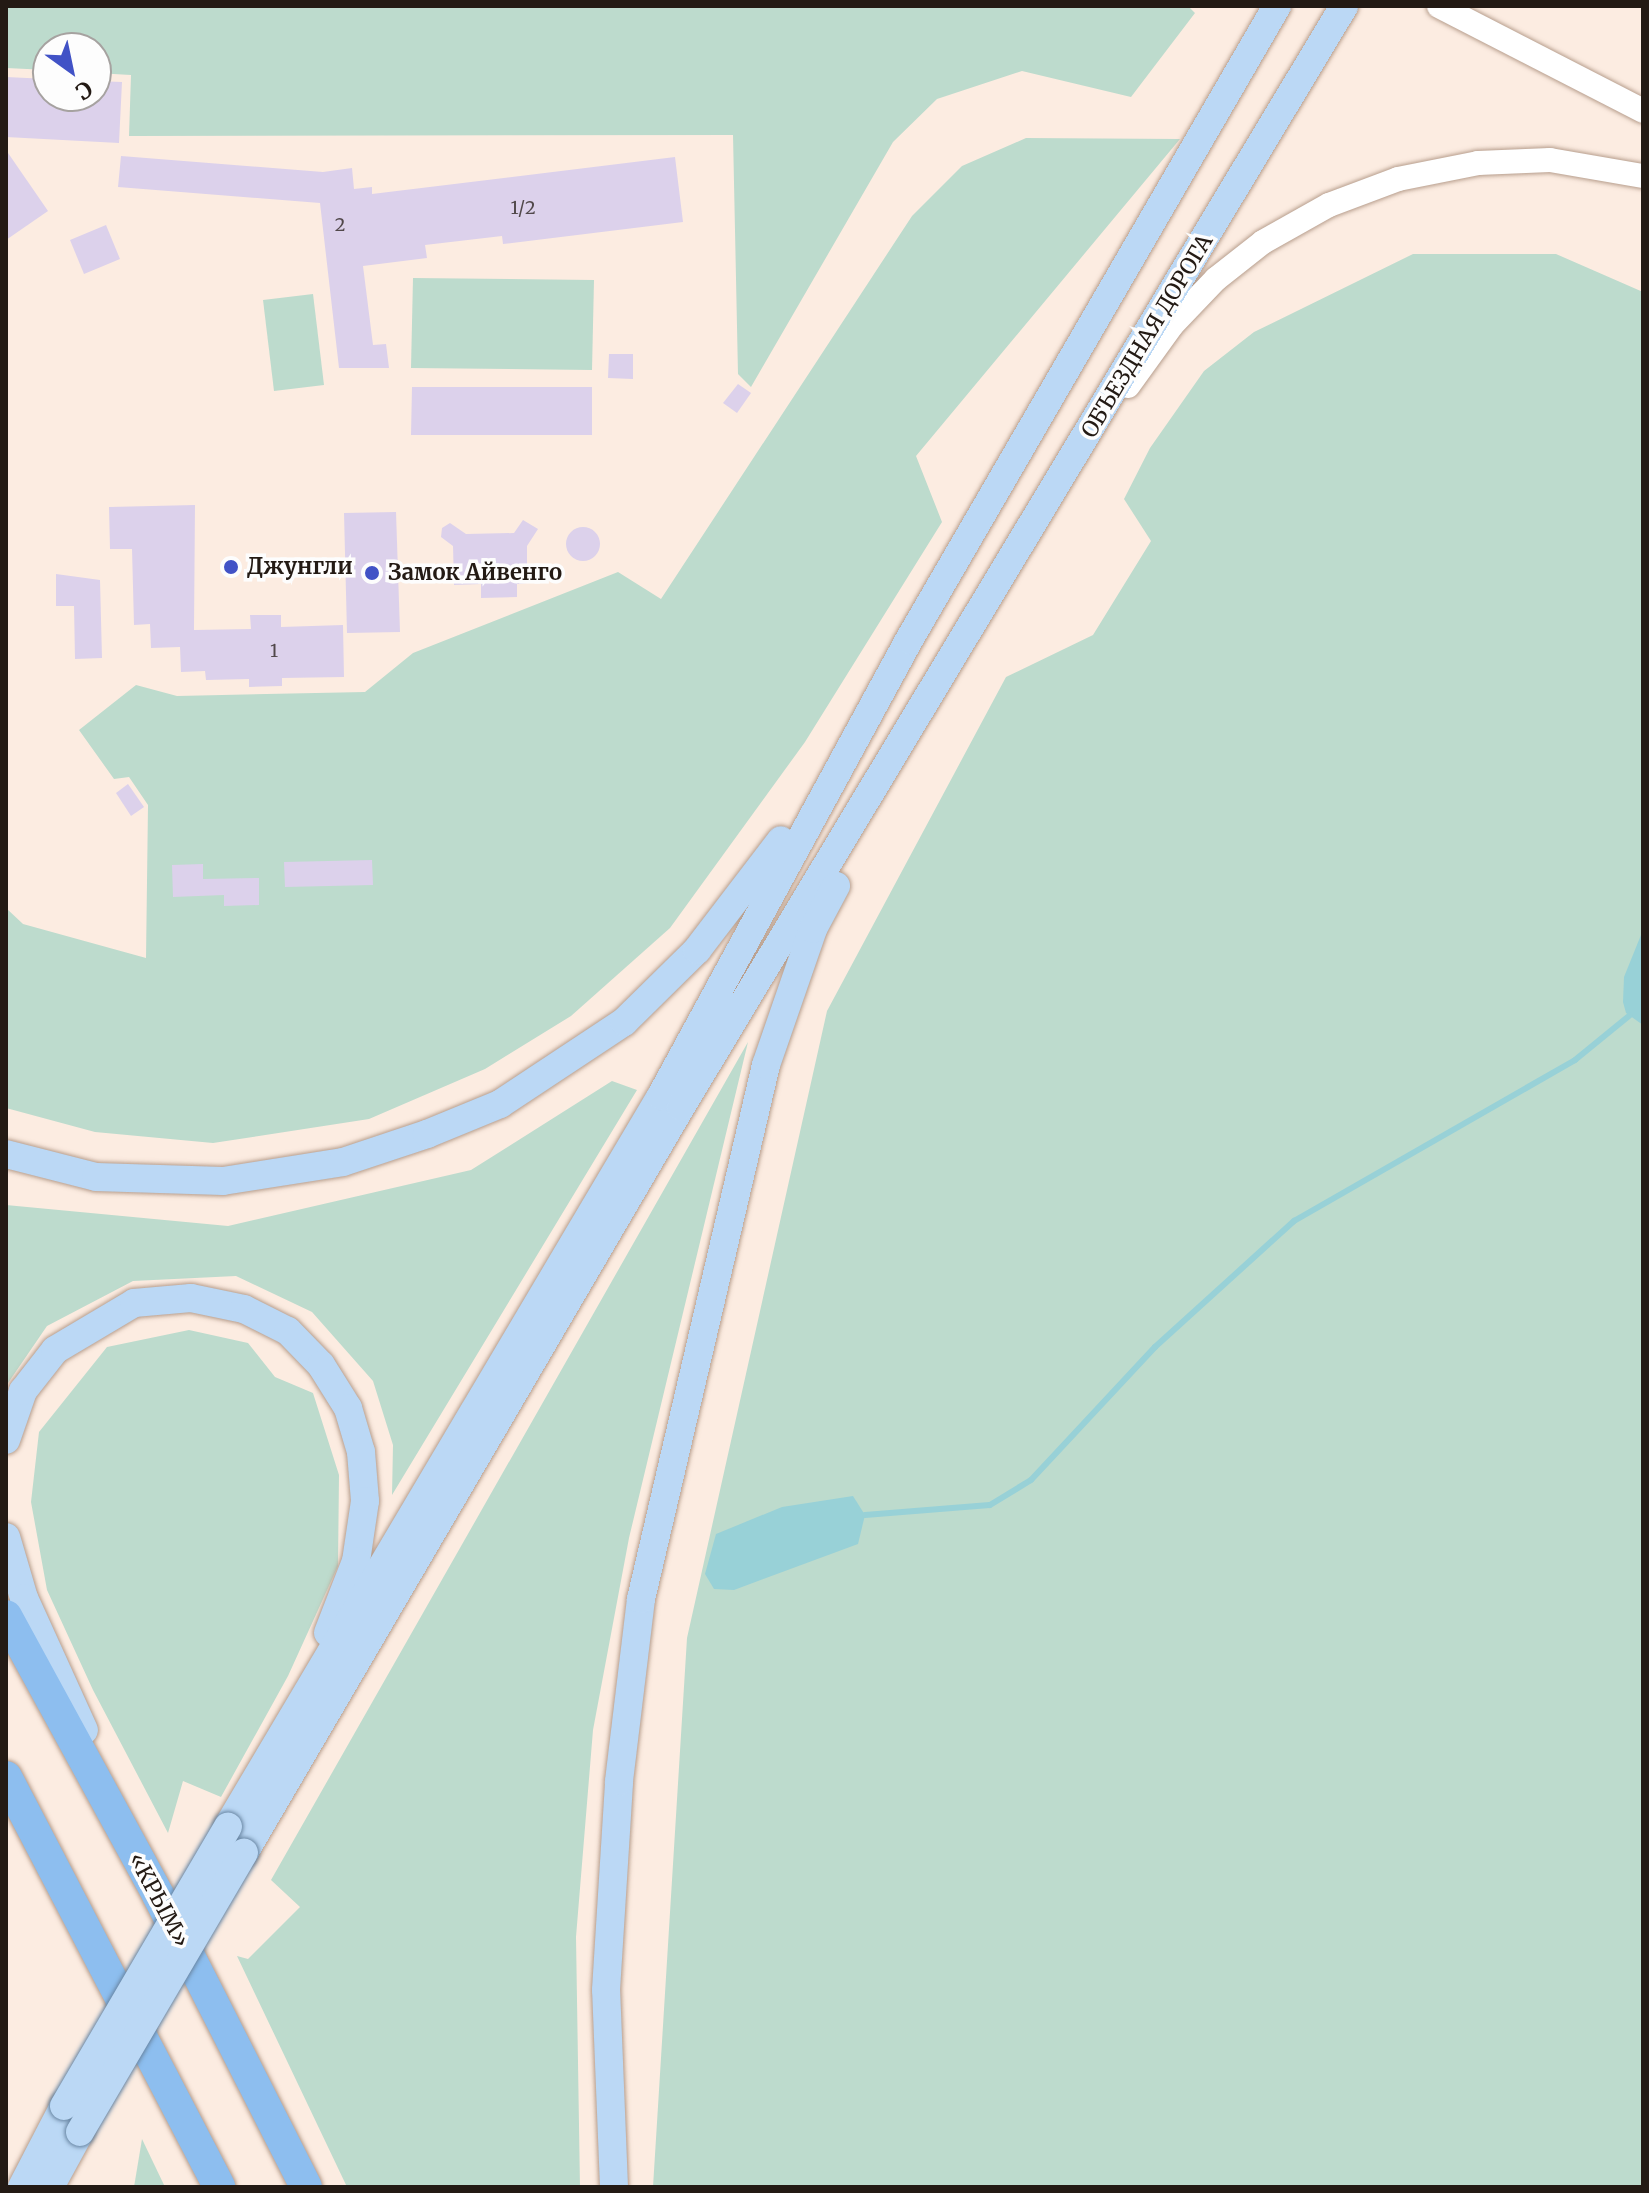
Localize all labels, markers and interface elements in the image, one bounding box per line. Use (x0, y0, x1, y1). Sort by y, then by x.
north arrow (32, 32, 112, 112)
text: С (70, 75, 98, 106)
house number: 1/2 (510, 197, 536, 219)
house number: 2 (335, 214, 345, 236)
street label: ОБЪЕЗДНАЯ ДОРОГА (1076, 230, 1218, 442)
place label: Джунгли (247, 554, 353, 580)
marker: Джунгли (222, 558, 240, 576)
place label: Замок Айвенго (388, 560, 562, 586)
marker: Замок Айвенго (363, 564, 381, 582)
house number: 1 (270, 640, 278, 662)
street label: «КРЫМ» (123, 1848, 195, 1952)

